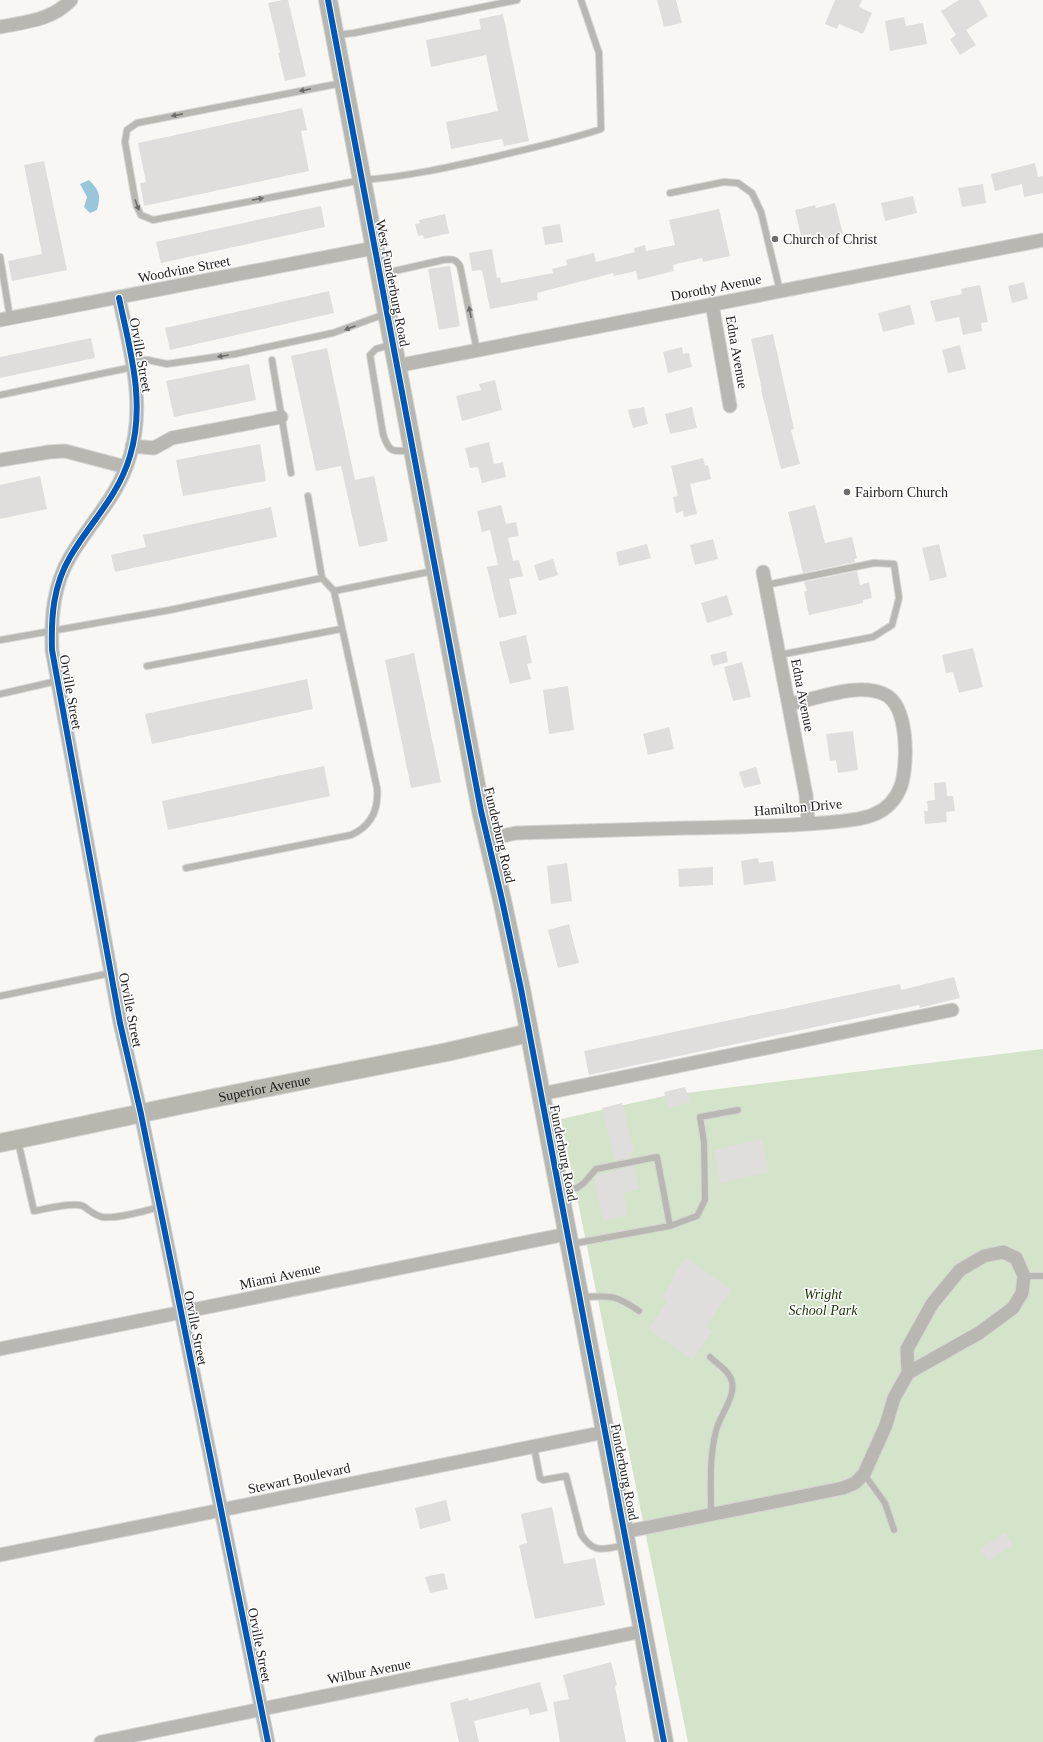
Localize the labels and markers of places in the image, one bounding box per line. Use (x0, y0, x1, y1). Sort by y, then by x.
place label: Church of Christ (783, 232, 877, 247)
marker: Church of Christ (770, 234, 780, 244)
place label: Fairborn Church (855, 485, 948, 500)
marker: Fairborn Church (842, 487, 852, 497)

